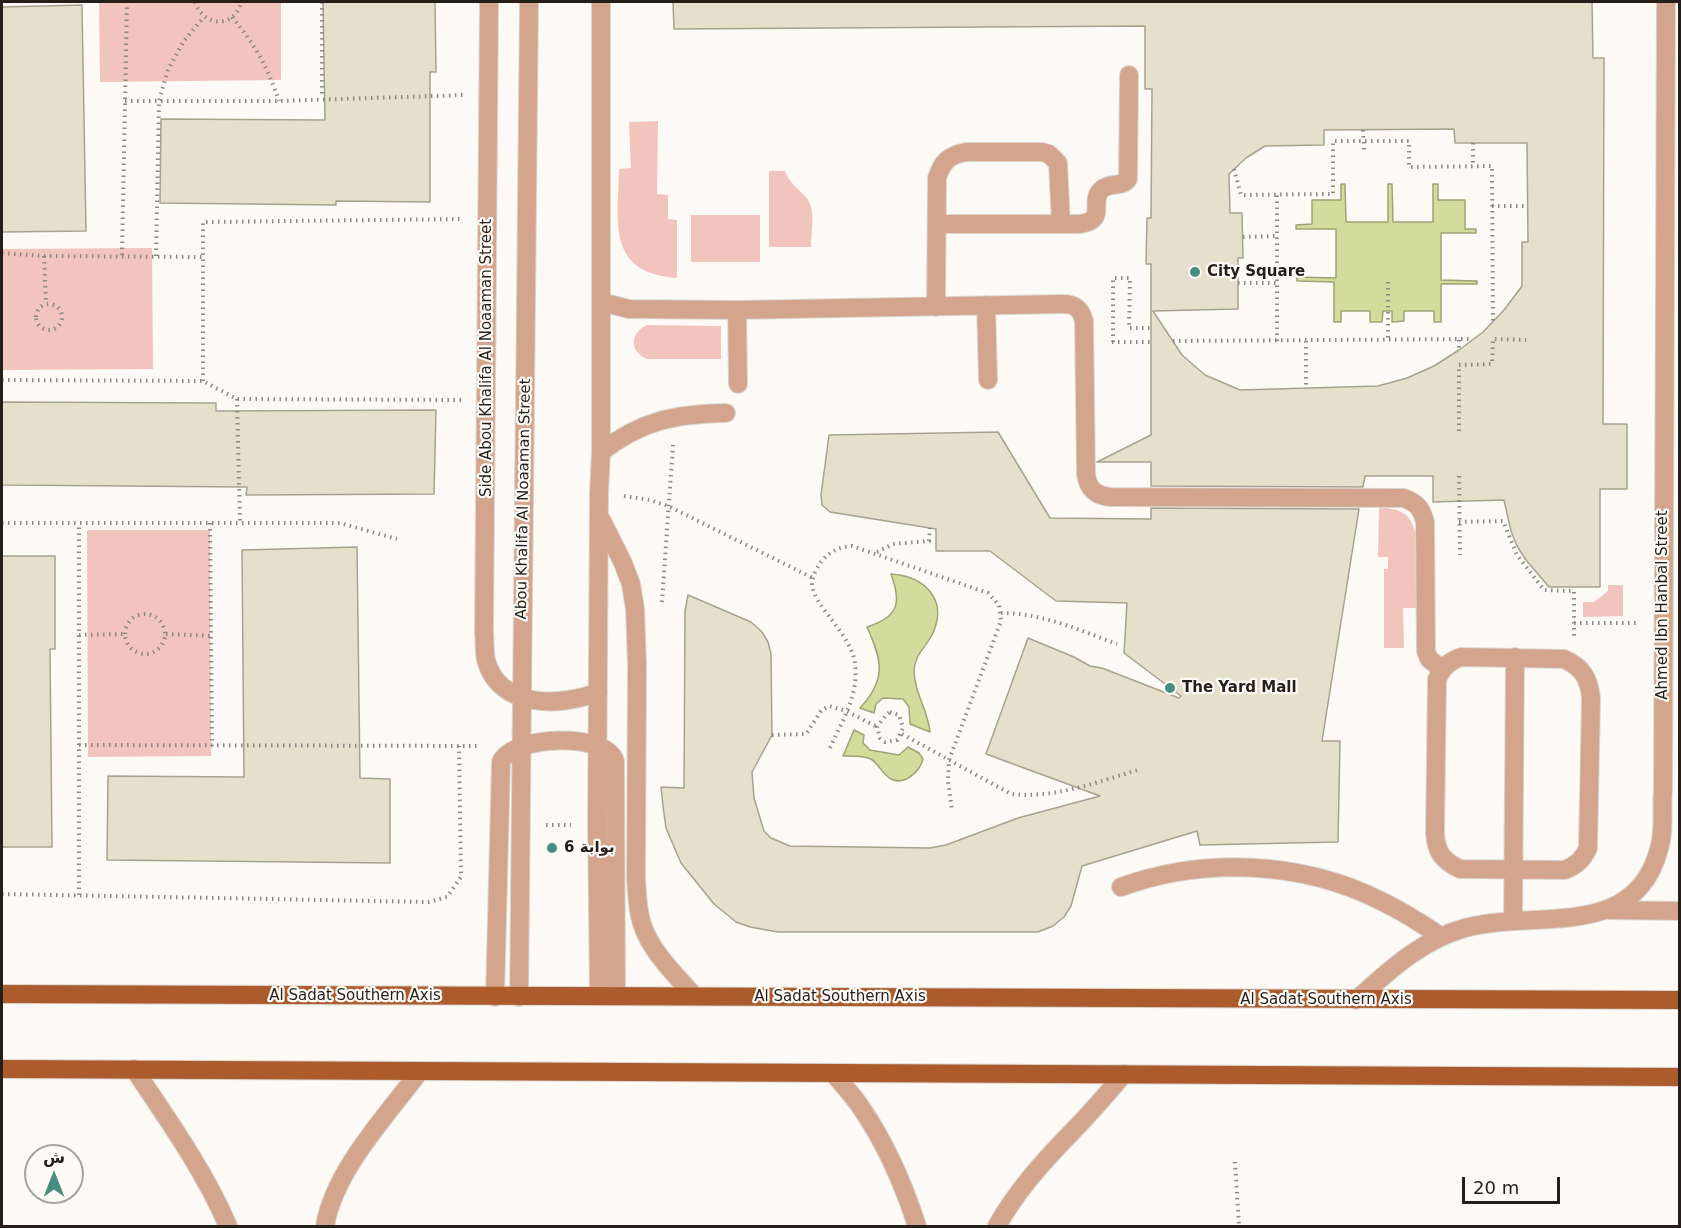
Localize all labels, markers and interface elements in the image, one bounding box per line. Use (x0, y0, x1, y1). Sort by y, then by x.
street label: Side Abou Khalifa Al Noaaman Street (478, 219, 496, 497)
place label: City Square (1207, 263, 1305, 281)
marker: City Square (1188, 265, 1202, 279)
street label: Abou Khalifa Al Noaaman Street (513, 378, 535, 620)
street label: Ahmed Ibn Hanbal Street (1654, 510, 1672, 700)
place label: The Yard Mall (1182, 679, 1297, 697)
marker: The Yard Mall (1163, 681, 1177, 695)
place label: بوابة 6 (564, 839, 615, 857)
marker: بوابة 6 (545, 841, 559, 855)
street label: Al Sadat Southern Axis (269, 987, 441, 1005)
street label: Al Sadat Southern Axis (754, 988, 926, 1006)
street label: Al Sadat Southern Axis (1240, 991, 1412, 1009)
north arrow (24, 1144, 84, 1204)
text: ش (43, 1148, 65, 1167)
scale bar (1465, 1165, 1562, 1203)
text: 20 m (1473, 1177, 1519, 1198)

